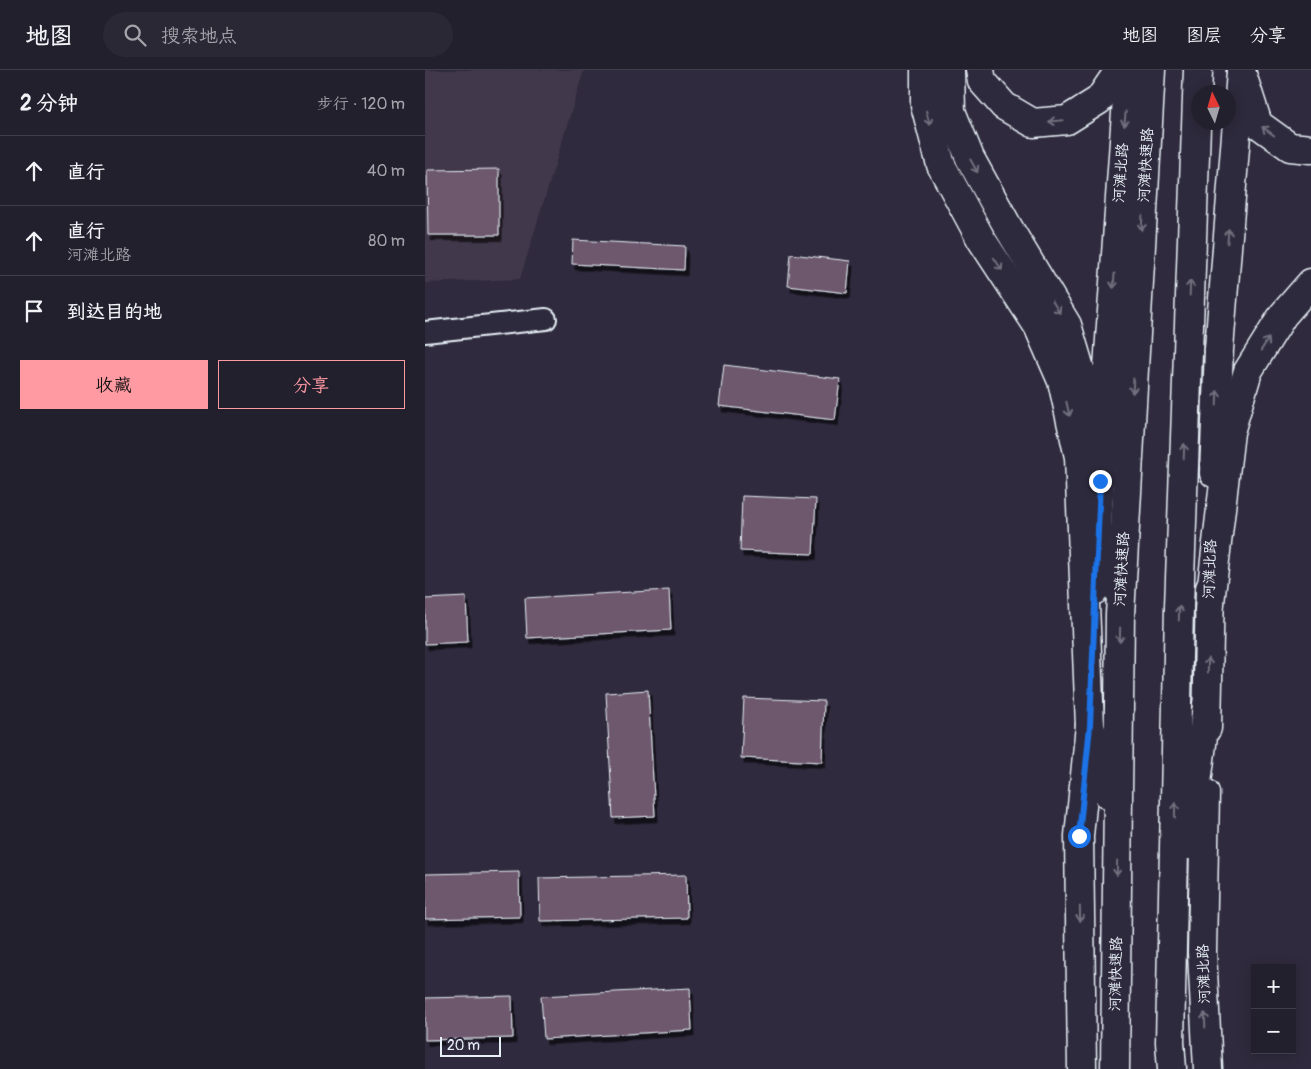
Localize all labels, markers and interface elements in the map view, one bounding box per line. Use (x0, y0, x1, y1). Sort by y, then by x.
search box (103, 12, 453, 57)
icon: search (121, 21, 149, 49)
text: 地图 (25, 22, 73, 51)
text: 搜索地点 (161, 24, 237, 48)
text: 地图 (1122, 24, 1158, 47)
text: 图层 (1186, 24, 1222, 47)
text: 分享 (1250, 24, 1286, 47)
north arrow (1191, 85, 1236, 130)
text: 2 分钟 (20, 90, 78, 117)
text: 步行 · 120 m (317, 94, 405, 114)
one-way arrow (924, 110, 934, 126)
one-way arrow (1121, 110, 1130, 126)
one-way arrow (1048, 116, 1064, 125)
one-way arrow (1261, 126, 1275, 136)
street label: 河滩快速路 (1135, 127, 1157, 203)
street label: 河滩北路 (1109, 142, 1133, 204)
icon: ahead (20, 157, 48, 185)
one-way arrow (970, 159, 980, 173)
text: 直行 (67, 160, 105, 184)
text: 40 m (367, 161, 405, 181)
one-way arrow (1138, 215, 1147, 231)
text: 直行 (67, 219, 105, 243)
icon: ahead (20, 227, 48, 255)
one-way arrow (1224, 228, 1233, 244)
text: 80 m (368, 231, 405, 251)
text: 河滩北路 (67, 245, 131, 265)
one-way arrow (992, 257, 1003, 271)
one-way arrow (1109, 272, 1119, 288)
one-way arrow (1186, 280, 1195, 296)
icon: arrive (20, 297, 48, 325)
one-way arrow (1052, 299, 1062, 313)
text: 到达目的地 (67, 300, 162, 324)
one-way arrow (1260, 337, 1270, 351)
button: 收藏 (20, 360, 208, 409)
button: 分享 (218, 360, 405, 409)
one-way arrow (1128, 377, 1137, 393)
one-way arrow (1213, 390, 1222, 406)
one-way arrow (1064, 400, 1073, 416)
one-way arrow (1180, 443, 1189, 459)
route end (1089, 470, 1112, 493)
street label: 河滩快速路 (1111, 531, 1133, 607)
street label: 河滩北路 (1199, 539, 1221, 599)
one-way arrow (1174, 605, 1183, 621)
one-way arrow (1115, 627, 1124, 643)
one-way arrow (1203, 658, 1213, 674)
one-way arrow (1170, 803, 1179, 819)
route start (1068, 825, 1091, 848)
one-way arrow (1112, 860, 1122, 876)
one-way arrow (1075, 906, 1085, 922)
street label: 河滩快速路 (1106, 936, 1126, 1012)
street label: 河滩北路 (1193, 944, 1215, 1004)
map controls (1251, 964, 1296, 1054)
button: + (1251, 964, 1296, 1009)
button: − (1251, 1009, 1296, 1054)
one-way arrow (1201, 1013, 1210, 1029)
scale bar (440, 1034, 501, 1057)
text: 20 m (447, 1037, 480, 1054)

